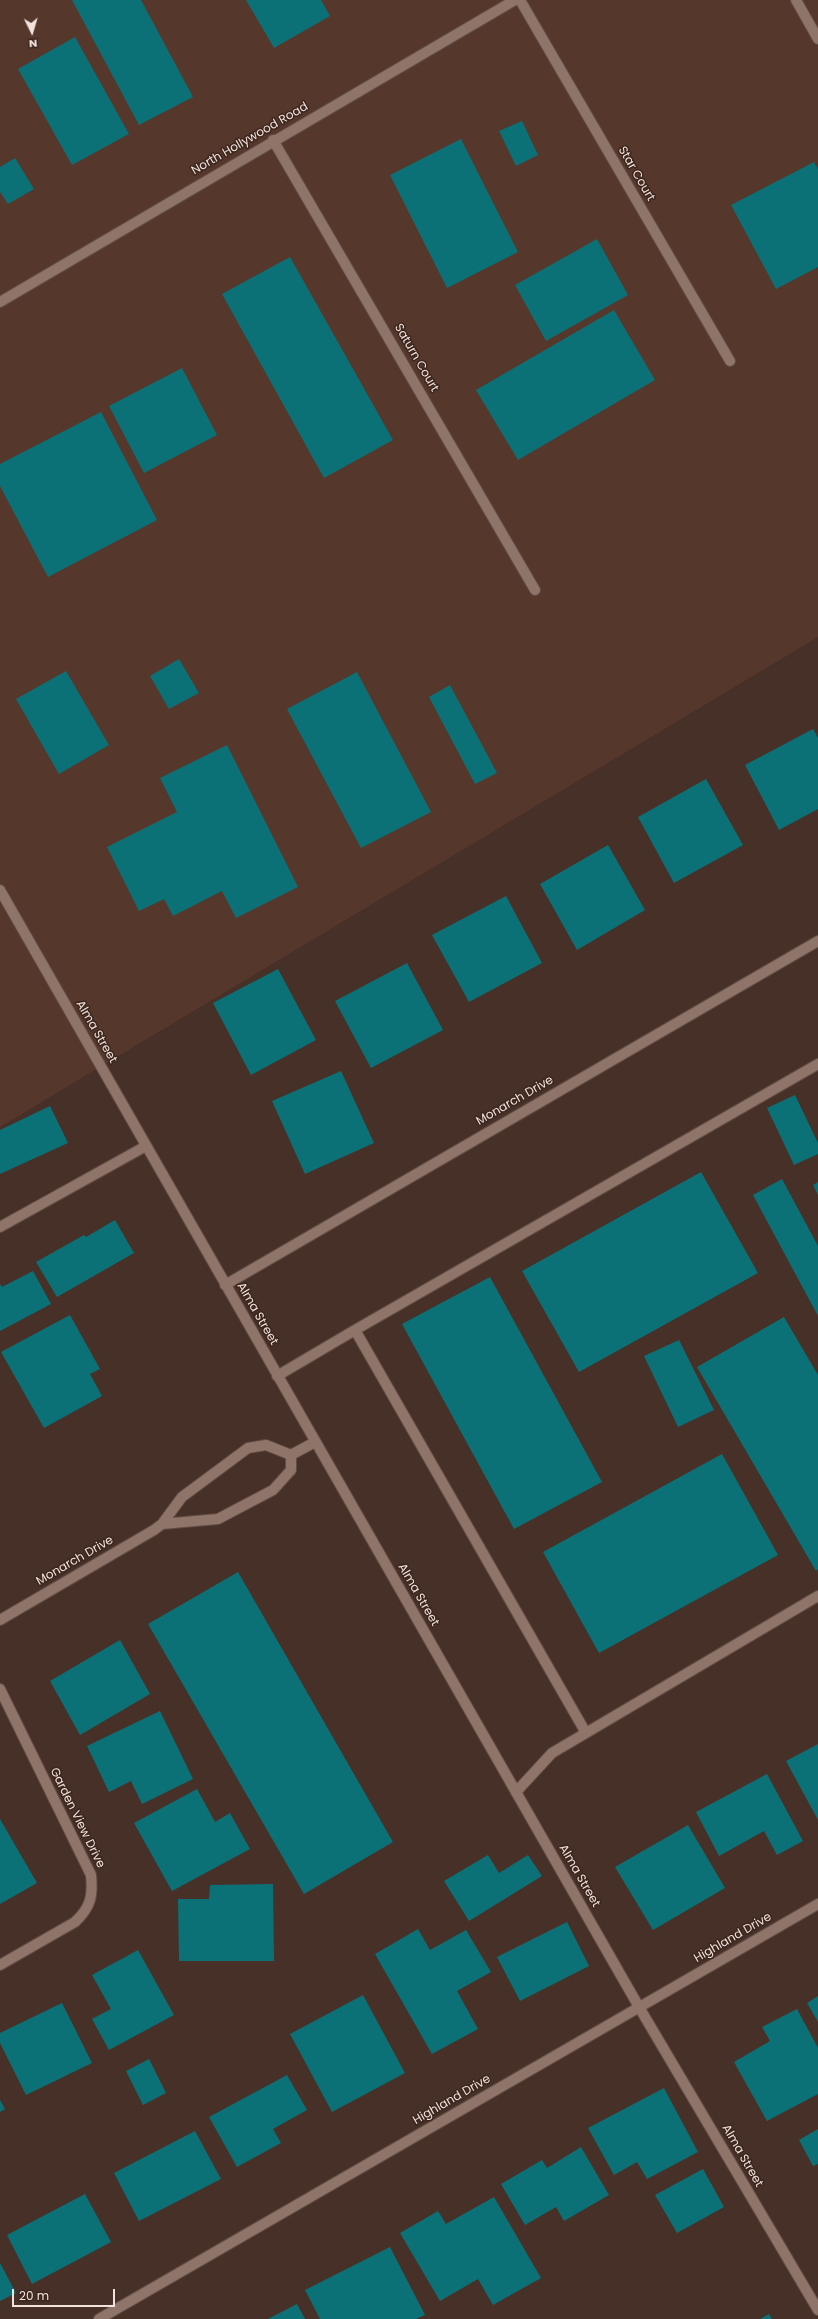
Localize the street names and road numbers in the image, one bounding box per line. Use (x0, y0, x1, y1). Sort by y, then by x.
street label: North Hollywood Road (189, 100, 311, 178)
street label: Star Court (615, 144, 657, 204)
street label: Saturn Court (391, 321, 441, 395)
street label: Alma Street (72, 998, 120, 1066)
street label: Monarch Drive (474, 1073, 556, 1129)
street label: Alma Street (233, 1280, 281, 1348)
street label: Monarch Drive (34, 1533, 116, 1589)
street label: Alma Street (394, 1561, 442, 1629)
street label: Garden View Drive (46, 1765, 108, 1871)
street label: Alma Street (555, 1842, 603, 1910)
street label: Highland Drive (692, 1910, 774, 1966)
street label: Highland Drive (411, 2072, 493, 2128)
street label: Alma Street (718, 2122, 766, 2190)

